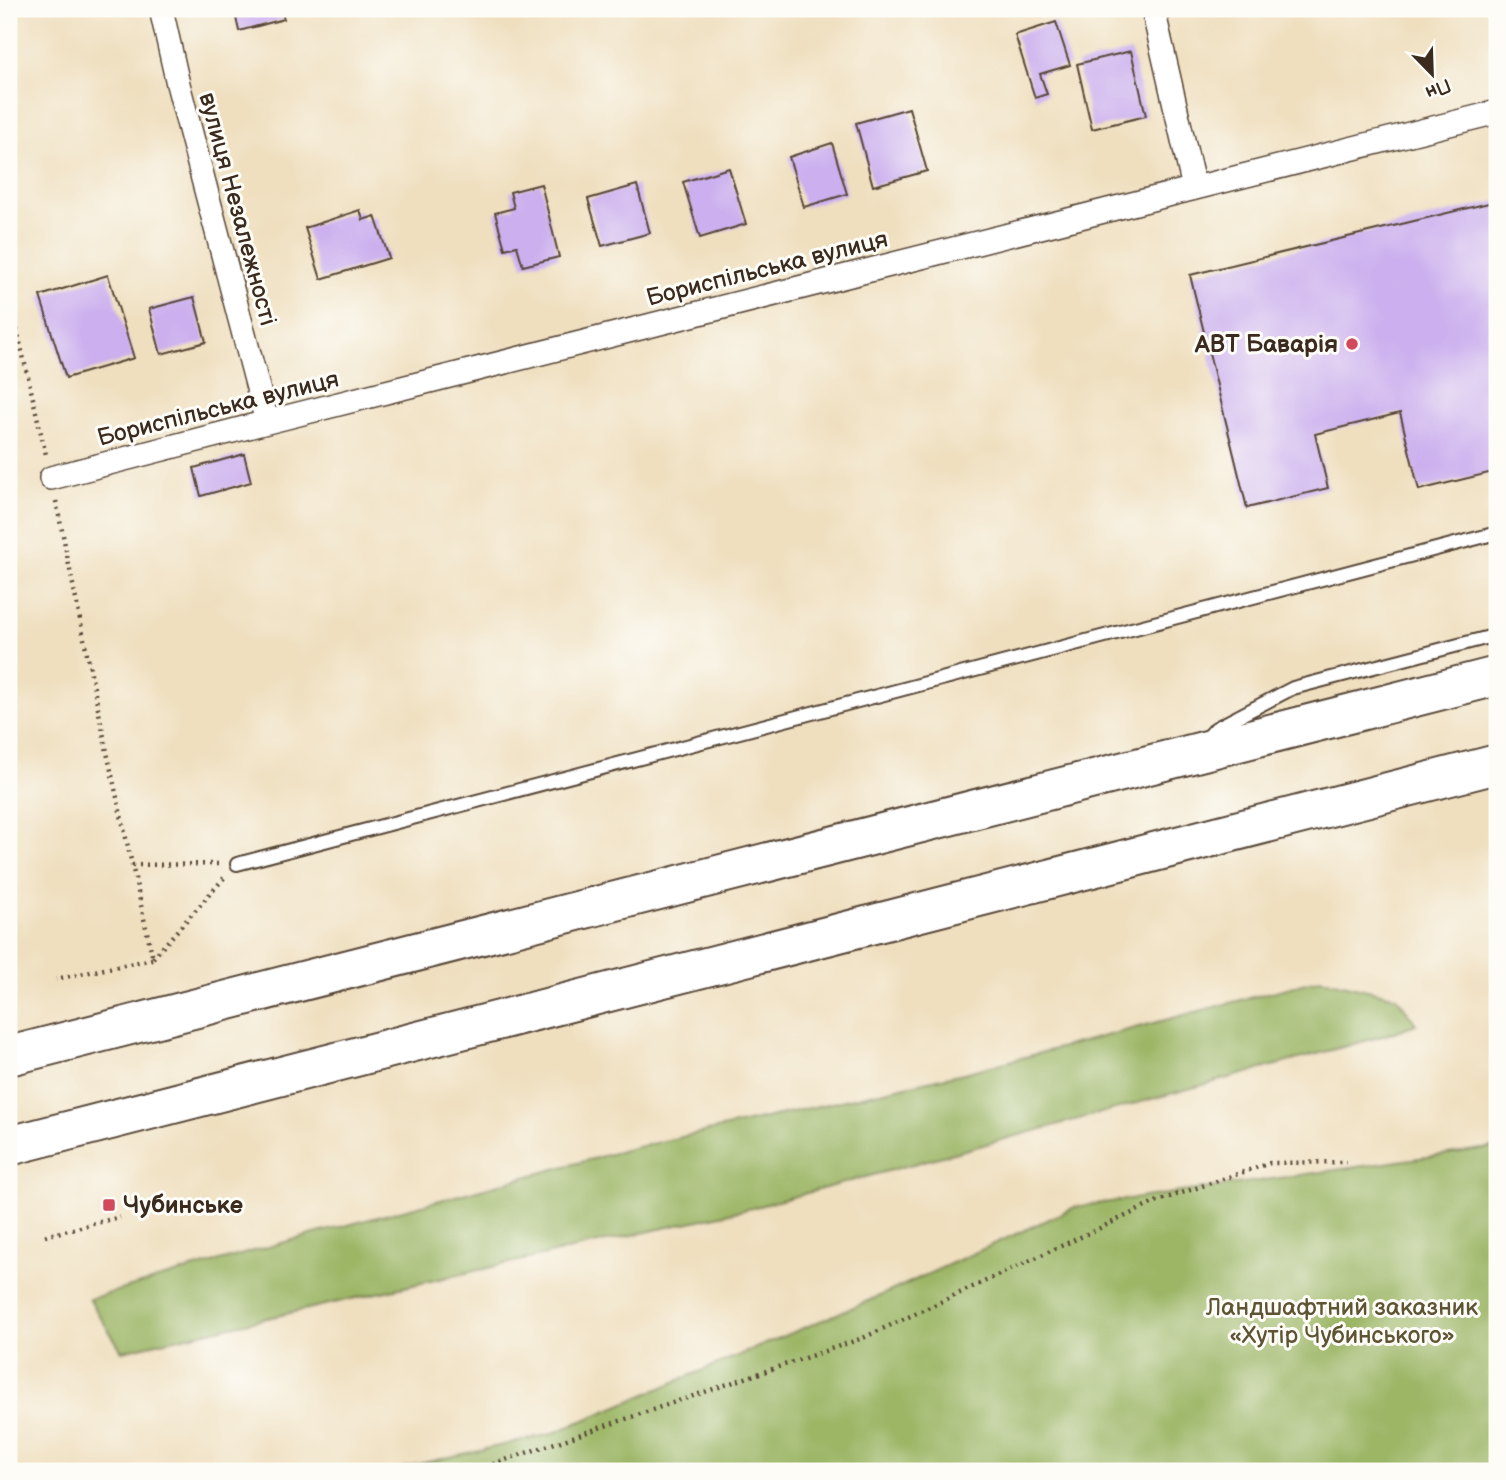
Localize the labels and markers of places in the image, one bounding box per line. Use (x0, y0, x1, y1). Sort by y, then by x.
place label: АВТ Баварія (1194, 330, 1338, 359)
marker: АВТ Баварія (1344, 336, 1360, 352)
place label: Чубинське (123, 1191, 243, 1220)
marker: Чубинське (101, 1197, 117, 1213)

